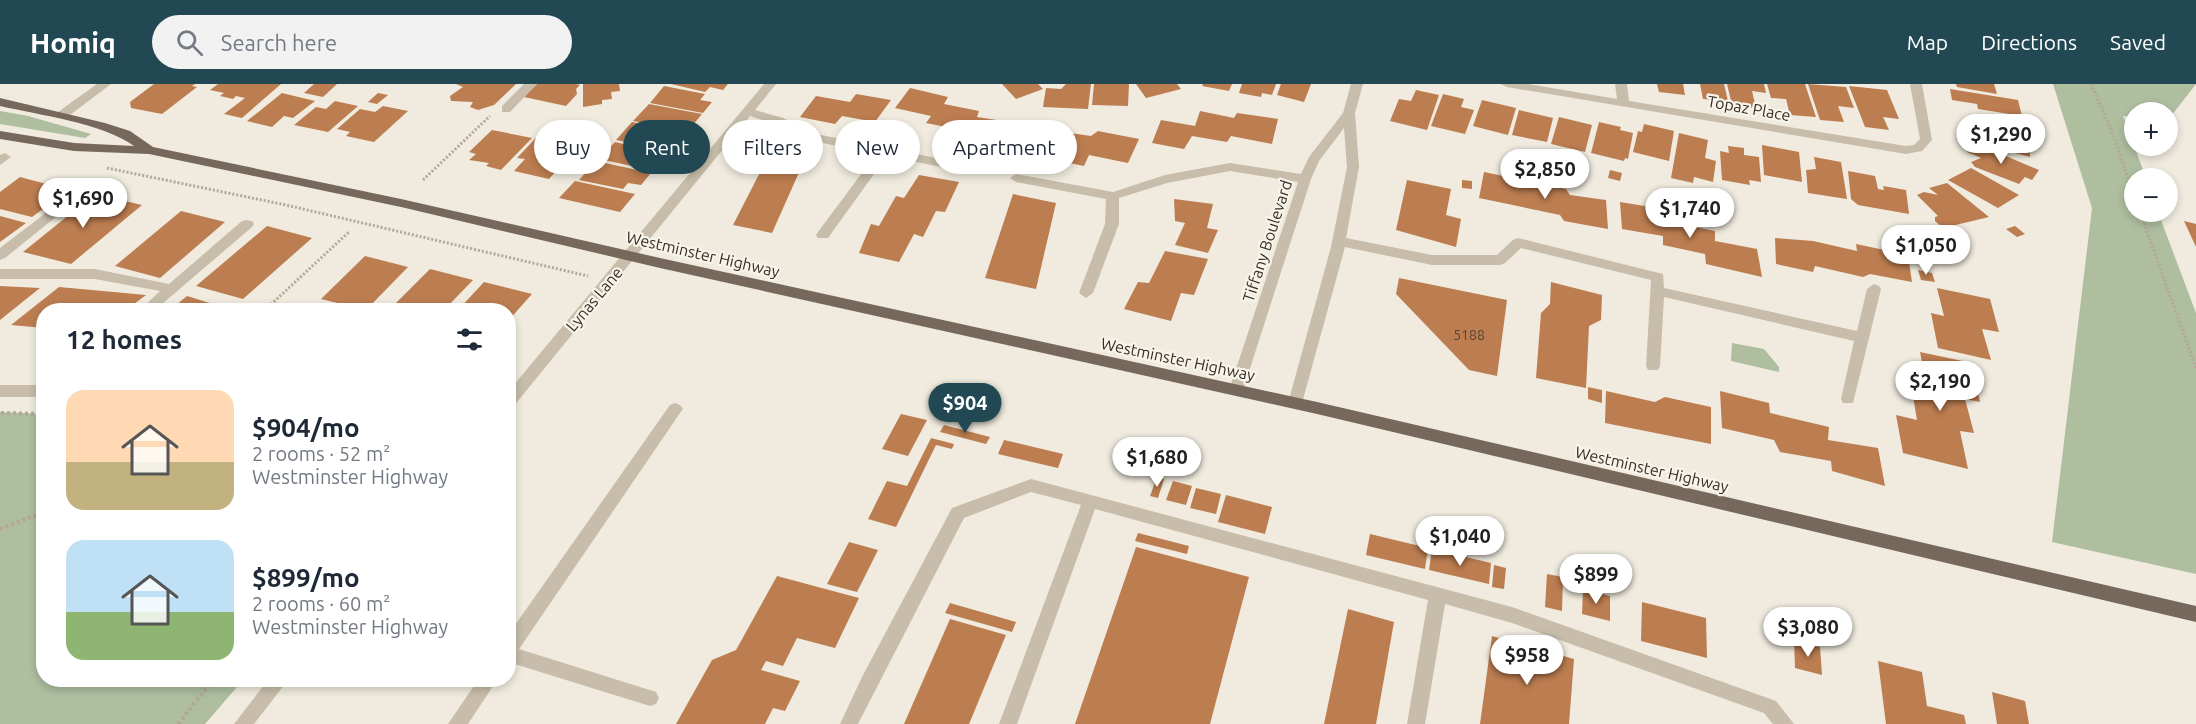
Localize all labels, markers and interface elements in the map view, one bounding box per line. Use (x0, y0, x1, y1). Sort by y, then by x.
search box (152, 15, 572, 69)
icon: search (173, 26, 206, 59)
text: Homiq (30, 27, 116, 58)
text: Search here (221, 30, 337, 55)
text: Map (1907, 30, 1948, 54)
text: Directions (1981, 30, 2077, 54)
text: Saved (2110, 30, 2166, 54)
street label: Topaz Place (1706, 92, 1792, 124)
map controls (2124, 102, 2178, 222)
button: + (2124, 102, 2178, 156)
pin: $1,290 (1952, 114, 2050, 165)
chip: Buy (534, 120, 611, 174)
chip: Rent (623, 120, 710, 174)
chip: Filters (722, 120, 823, 174)
chip: New (835, 120, 920, 174)
chip: Apartment (932, 120, 1077, 174)
text: $1,290 (1970, 122, 2032, 145)
pin: $2,850 (1496, 149, 1594, 200)
text: $2,850 (1514, 157, 1576, 180)
button: − (2124, 168, 2178, 222)
pin: $1,690 (34, 178, 132, 229)
street label: Tiffany Boulevard (1239, 178, 1295, 304)
text: $1,690 (52, 186, 114, 209)
pin: $1,740 (1641, 188, 1739, 239)
text: $1,740 (1659, 196, 1721, 219)
pin: $1,050 (1877, 225, 1975, 276)
street label: Westminster Highway (625, 228, 782, 280)
text: $1,050 (1895, 233, 1957, 256)
street label: Lynas Lane (562, 263, 626, 335)
icon: filters (453, 323, 486, 356)
text: 12 homes (66, 325, 182, 354)
house number: 5188 (1453, 327, 1485, 343)
street label: Westminster Highway (1099, 334, 1257, 384)
pin: $2,190 (1891, 361, 1989, 412)
text: $2,190 (1909, 369, 1971, 392)
pin: $904 (929, 383, 1001, 434)
text: $904 (942, 391, 988, 414)
text: $904/mo (252, 413, 360, 442)
icon: home (114, 414, 186, 486)
pin: $1,680 (1108, 437, 1206, 488)
text: 2 rooms · 52 m² (252, 442, 390, 465)
street label: Westminster Highway (1574, 443, 1731, 495)
text: $1,680 (1126, 445, 1188, 468)
text: Westminster Highway (252, 465, 448, 488)
pin: $1,040 (1411, 516, 1509, 567)
text: $1,040 (1429, 524, 1491, 547)
pin: $899 (1560, 554, 1632, 605)
text: $899 (1573, 562, 1619, 585)
text: $899/mo (252, 563, 360, 592)
icon: home (114, 564, 186, 636)
text: 2 rooms · 60 m² (252, 592, 390, 615)
pin: $3,080 (1759, 607, 1857, 658)
text: Westminster Highway (252, 615, 448, 638)
text: $3,080 (1777, 615, 1839, 638)
pin: $958 (1491, 635, 1563, 686)
text: $958 (1504, 643, 1550, 666)

